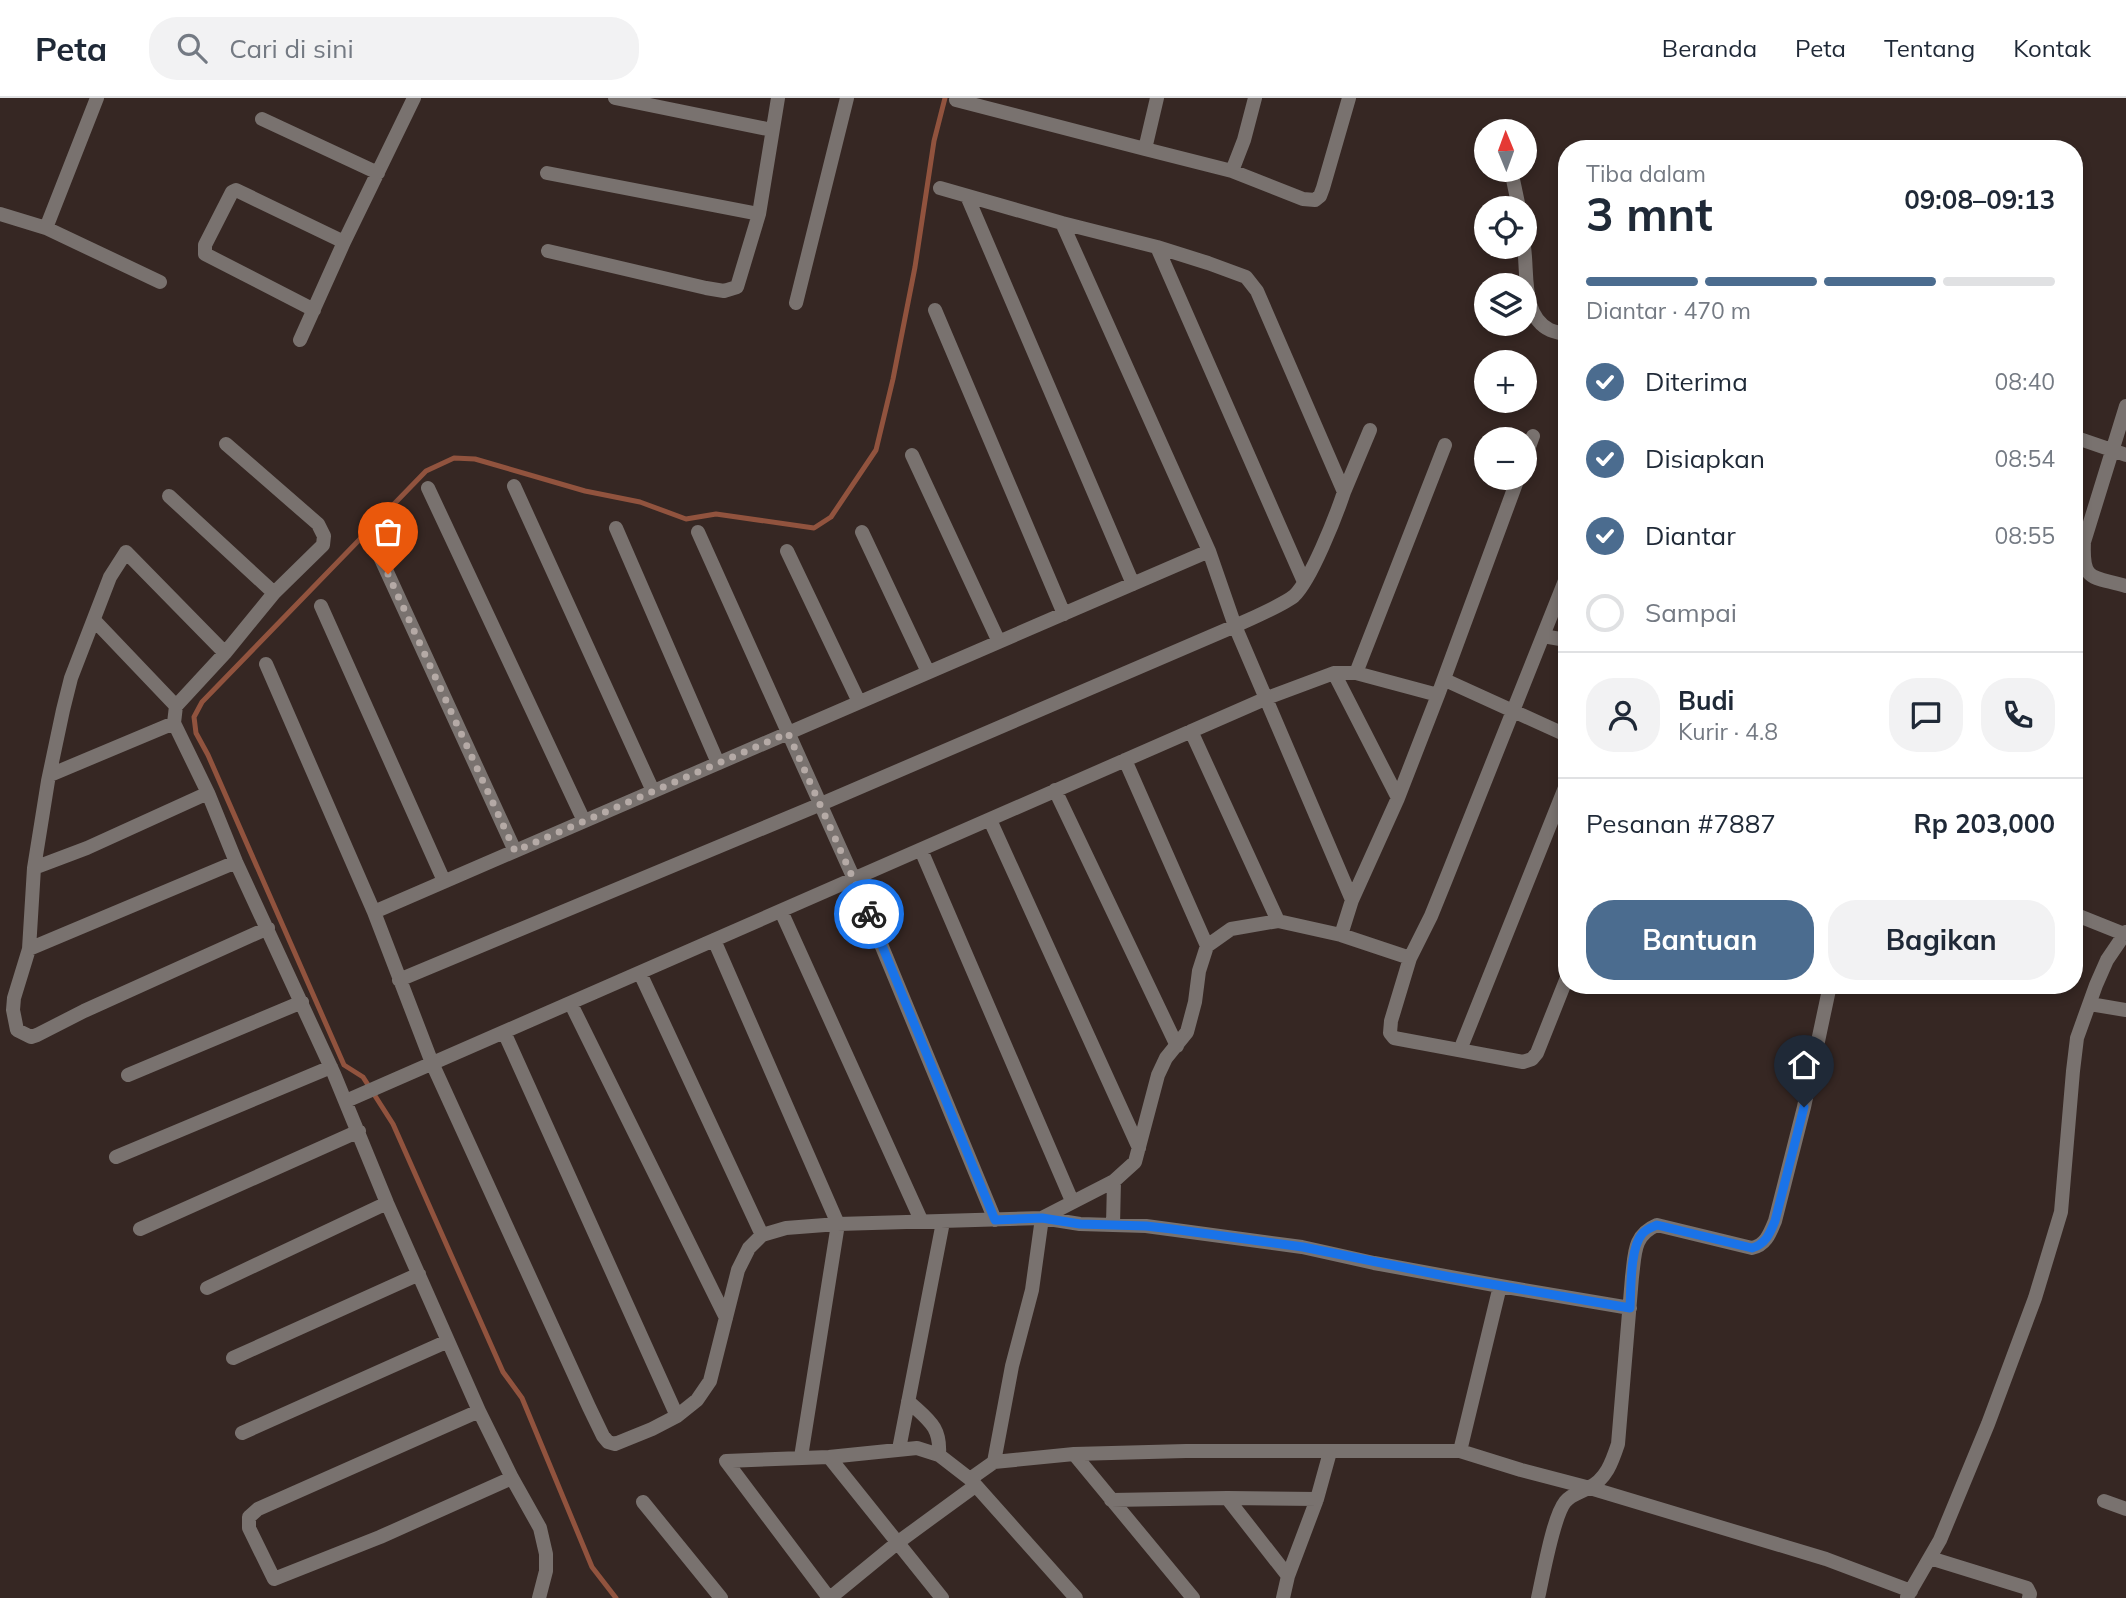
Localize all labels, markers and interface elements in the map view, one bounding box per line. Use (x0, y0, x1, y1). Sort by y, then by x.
search box (149, 17, 639, 80)
text: Peta (35, 28, 107, 69)
icon: search (173, 29, 211, 67)
text: Cari di sini (229, 32, 354, 65)
text: Beranda (1662, 33, 1757, 63)
text: Peta (1795, 33, 1846, 63)
text: Tentang (1884, 33, 1975, 63)
text: Kontak (2013, 33, 2091, 63)
north arrow (1474, 119, 1536, 182)
map controls (1474, 119, 1537, 490)
text: Tiba dalam (1586, 159, 1706, 188)
text: 09:08–09:13 (1904, 183, 2055, 216)
text: 3 mnt (1586, 185, 1713, 243)
button: locate (1474, 196, 1537, 259)
button: layers (1474, 273, 1537, 336)
text: Diantar · 470 m (1586, 296, 1751, 325)
button: + (1474, 350, 1537, 413)
icon: check (1586, 363, 1624, 401)
text: Diterima (1645, 365, 1748, 398)
text: 08:40 (1995, 367, 2055, 396)
button: − (1474, 427, 1537, 490)
icon: check (1586, 440, 1624, 478)
text: Disiapkan (1645, 442, 1765, 475)
text: 08:54 (1995, 444, 2055, 473)
pin (358, 502, 418, 574)
icon: bag (369, 513, 407, 551)
icon: check (1586, 517, 1624, 555)
text: Diantar (1645, 519, 1736, 552)
text: 08:55 (1995, 521, 2055, 550)
text: Sampai (1645, 596, 1737, 629)
button: person (1586, 678, 1660, 752)
button: chat (1889, 678, 1963, 752)
button: phone (1981, 678, 2055, 752)
text: Budi (1678, 684, 1734, 717)
text: Kurir · 4.8 (1678, 717, 1778, 746)
text: Pesanan #7887 (1586, 807, 1776, 840)
text: Rp 203,000 (1913, 807, 2055, 840)
courier (834, 879, 904, 949)
icon: bike (850, 895, 888, 933)
button: Bantuan (1586, 900, 1814, 980)
button: Bagikan (1828, 900, 2055, 980)
pin (1774, 1035, 1834, 1107)
icon: home (1785, 1046, 1823, 1084)

